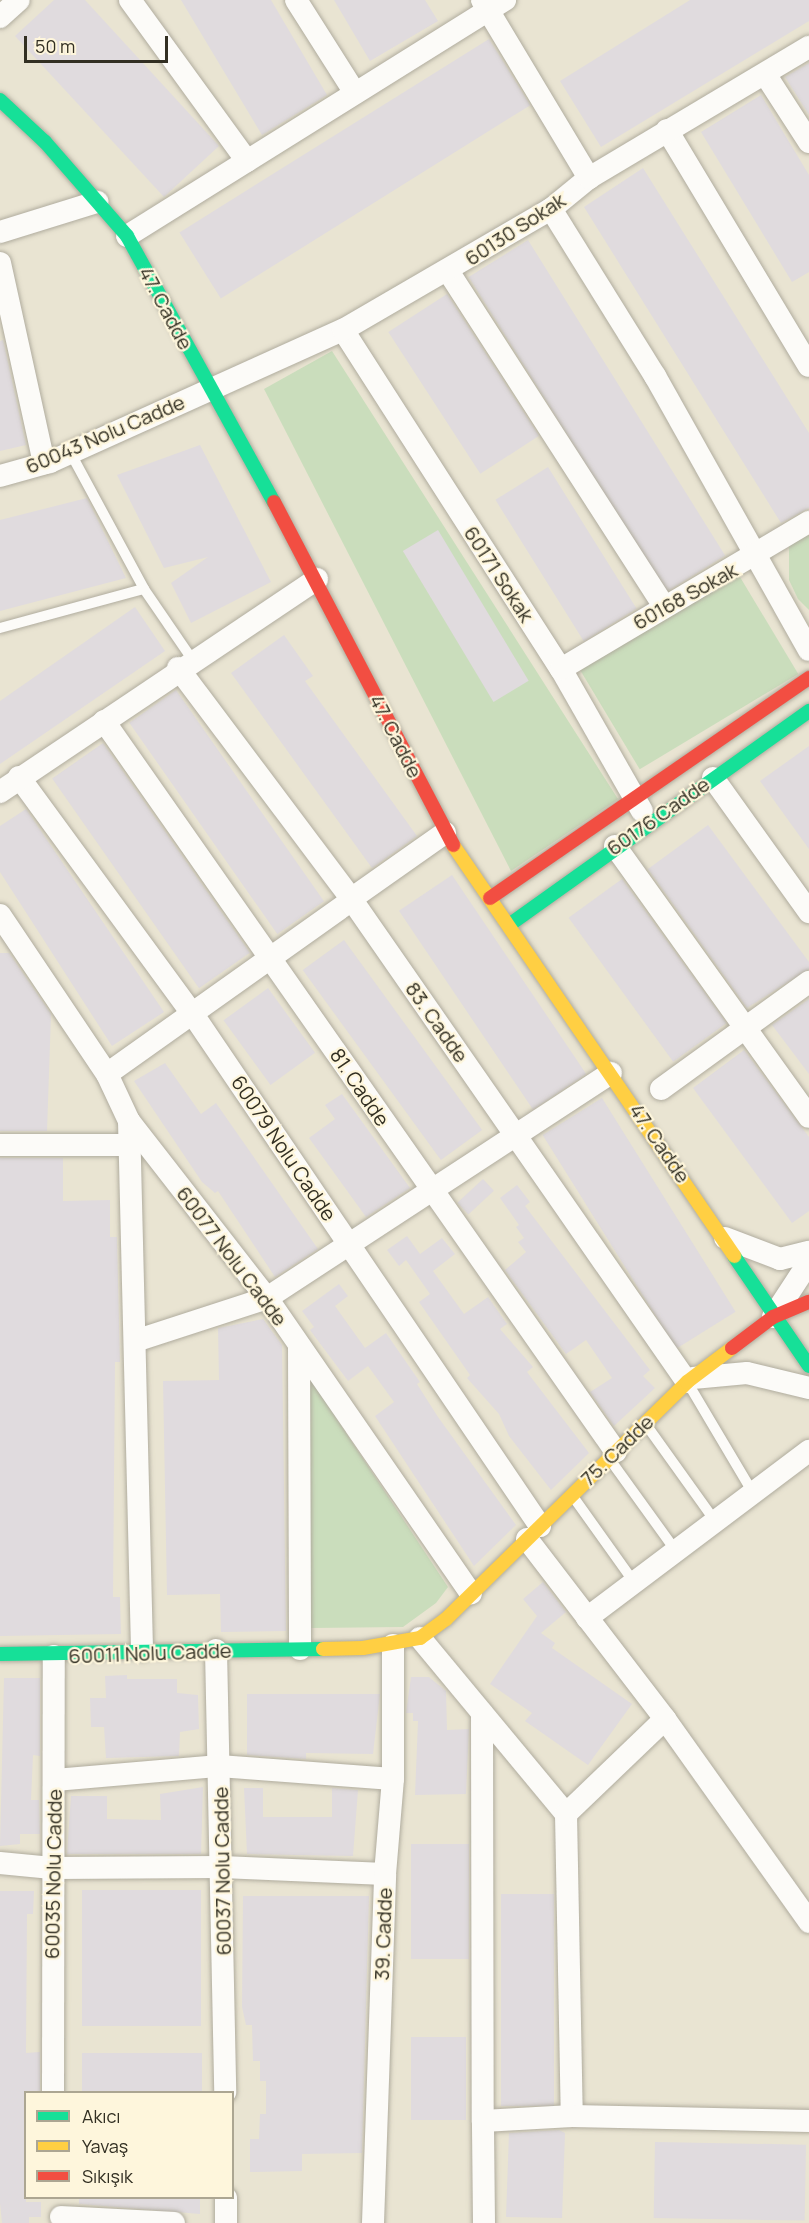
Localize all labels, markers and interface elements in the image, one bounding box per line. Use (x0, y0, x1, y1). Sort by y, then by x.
scale bar (27, 24, 171, 62)
text: 50 m (35, 34, 75, 58)
street label: 60130 Sokak (460, 188, 570, 270)
street label: 47. Cadde (134, 262, 198, 354)
street label: 60043 Nolu Cadde (22, 390, 188, 478)
street label: 60171 Sokak (459, 522, 539, 626)
street label: 60168 Sokak (629, 557, 741, 635)
street label: 47. Cadde (365, 690, 427, 782)
street label: 60176 Cadde (602, 772, 714, 860)
street label: 83. Cadde (401, 977, 473, 1067)
street label: 81. Cadde (325, 1044, 395, 1130)
street label: 60079 Nolu Cadde (226, 1071, 342, 1225)
street label: 47. Cadde (625, 1099, 695, 1187)
street label: 60077 Nolu Cadde (172, 1182, 292, 1330)
street label: 75. Cadde (576, 1410, 658, 1490)
street label: 60011 Nolu Cadde (68, 1638, 232, 1668)
street label: 60037 Nolu Cadde (209, 1786, 235, 1956)
street label: 60035 Nolu Cadde (40, 1789, 66, 1959)
street label: 39. Cadde (369, 1887, 397, 1981)
legend (24, 2091, 234, 2199)
text: Akıcı (82, 2104, 120, 2128)
text: Yavaş (82, 2134, 128, 2158)
text: Sıkışık (82, 2164, 133, 2188)

